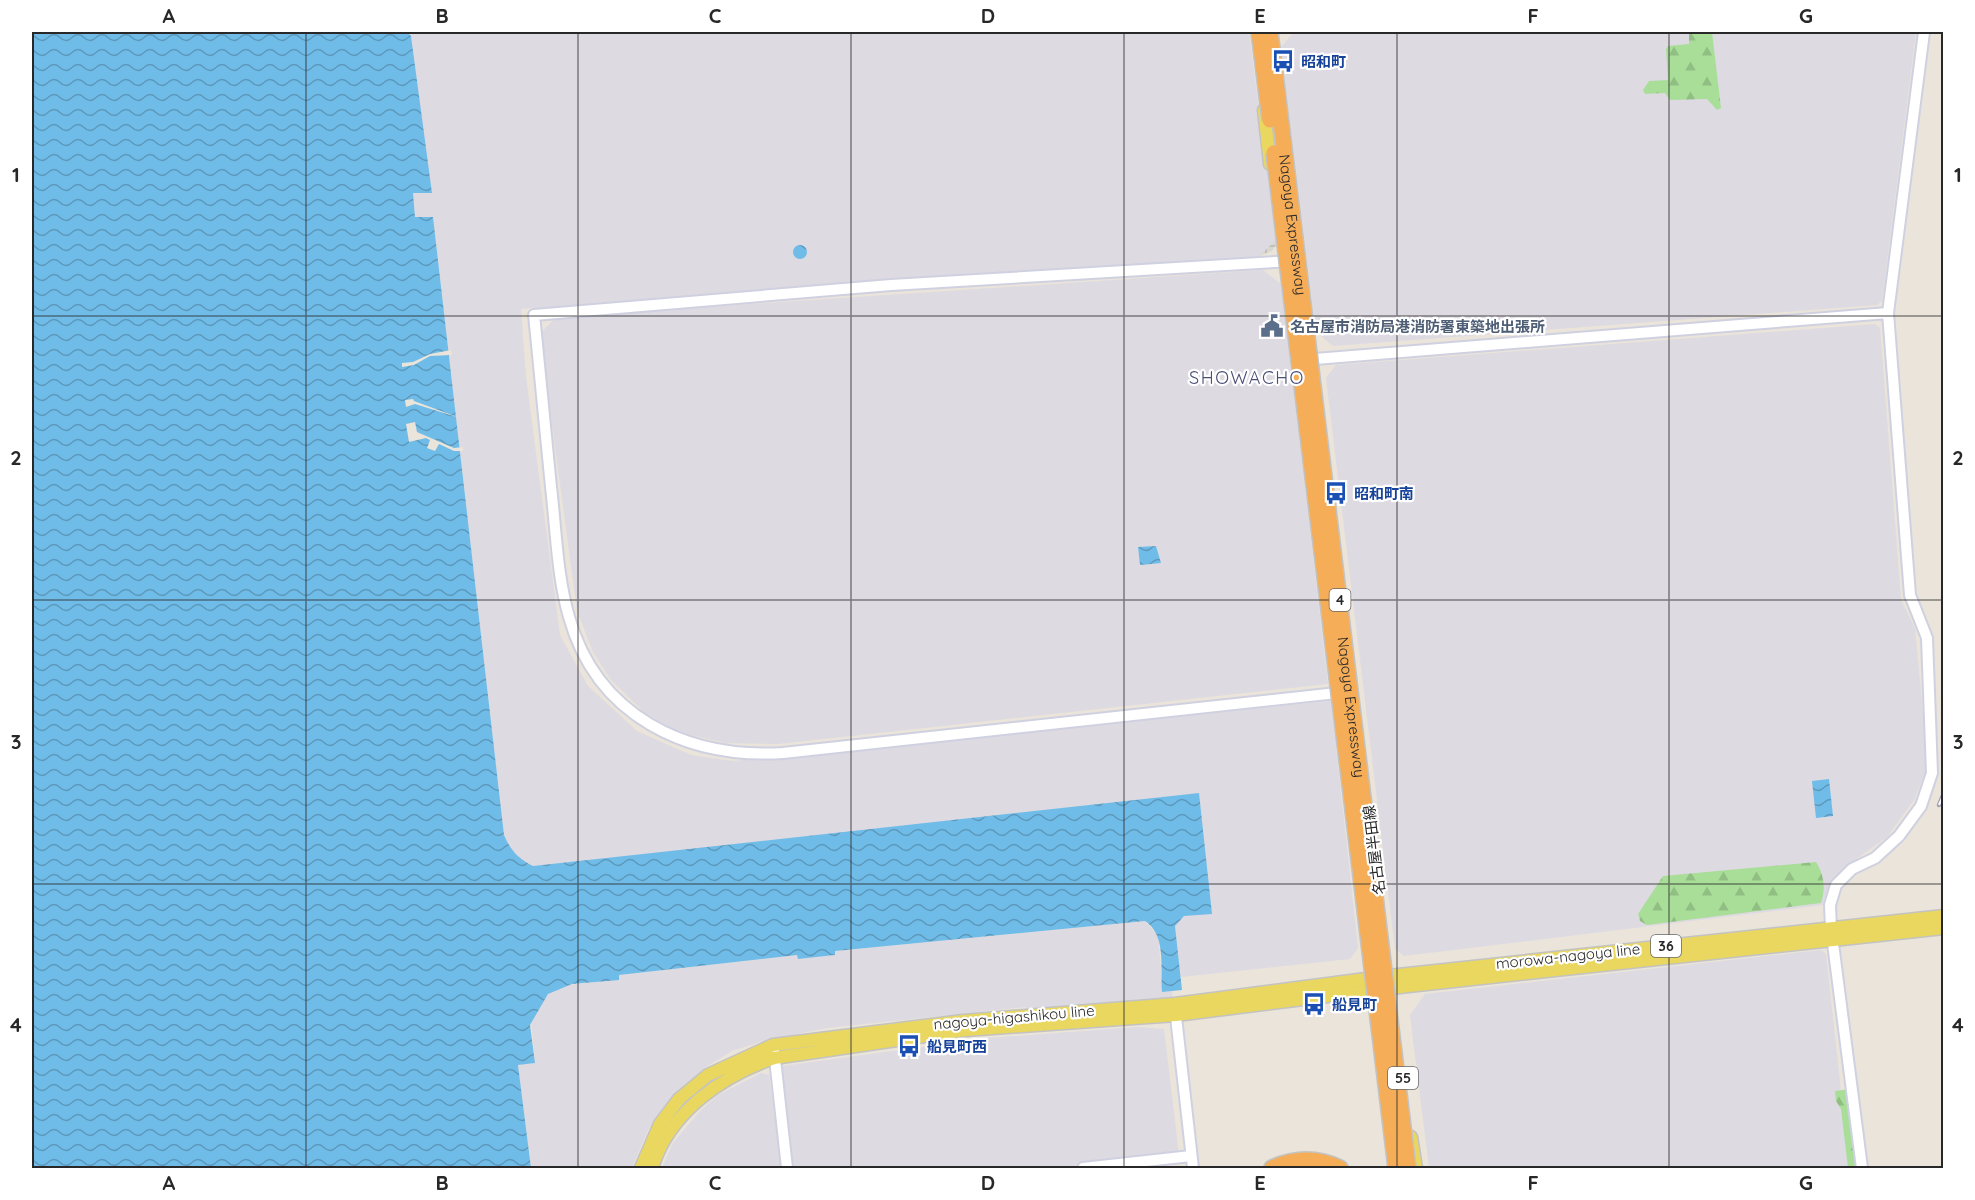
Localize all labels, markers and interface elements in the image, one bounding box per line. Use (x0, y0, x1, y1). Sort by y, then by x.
text: A (163, 3, 176, 28)
text: B (435, 3, 449, 28)
text: C (709, 3, 722, 28)
text: D (981, 3, 995, 28)
text: E (1254, 3, 1266, 28)
text: F (1527, 3, 1539, 28)
text: G (1799, 3, 1813, 28)
bus stop icon: 昭和町 (1270, 48, 1296, 74)
place label: 昭和町 (1301, 52, 1346, 71)
street label: Nagoya Expressway (1275, 153, 1311, 296)
text: 1 (12, 162, 20, 187)
text: 1 (1954, 162, 1962, 187)
public building icon: 名古屋市消防局港消防署東築地出張所 (1259, 313, 1285, 339)
place label: 名古屋市消防局港消防署東築地出張所 (1290, 317, 1545, 336)
district label: SHOWACHO (1189, 366, 1305, 389)
text: 2 (10, 445, 22, 470)
text: 2 (1952, 445, 1964, 470)
bus stop icon: 昭和町南 (1323, 480, 1349, 506)
place label: 昭和町南 (1354, 484, 1414, 503)
road number: 4 (1330, 589, 1350, 611)
street label: Nagoya Expressway (1334, 636, 1370, 779)
text: 3 (11, 729, 21, 754)
text: 3 (1953, 729, 1963, 754)
street label: 名古屋半田線 (1359, 804, 1389, 896)
road number: 36 (1651, 935, 1681, 957)
street label: morowa-nagoya line (1495, 939, 1641, 973)
bus stop icon: 船見町 (1301, 991, 1327, 1017)
place label: 船見町 (1332, 995, 1377, 1014)
street label: nagoya-higashikou line (933, 1001, 1095, 1033)
text: 4 (10, 1012, 22, 1037)
text: 4 (1952, 1012, 1964, 1037)
bus stop icon: 船見町西 (896, 1033, 922, 1059)
place label: 船見町西 (927, 1037, 987, 1056)
road number: 55 (1388, 1067, 1418, 1089)
text: A (163, 1170, 176, 1195)
text: B (435, 1170, 449, 1195)
text: C (709, 1170, 722, 1195)
text: D (981, 1170, 995, 1195)
text: E (1254, 1170, 1266, 1195)
text: F (1527, 1170, 1539, 1195)
text: G (1799, 1170, 1813, 1195)

